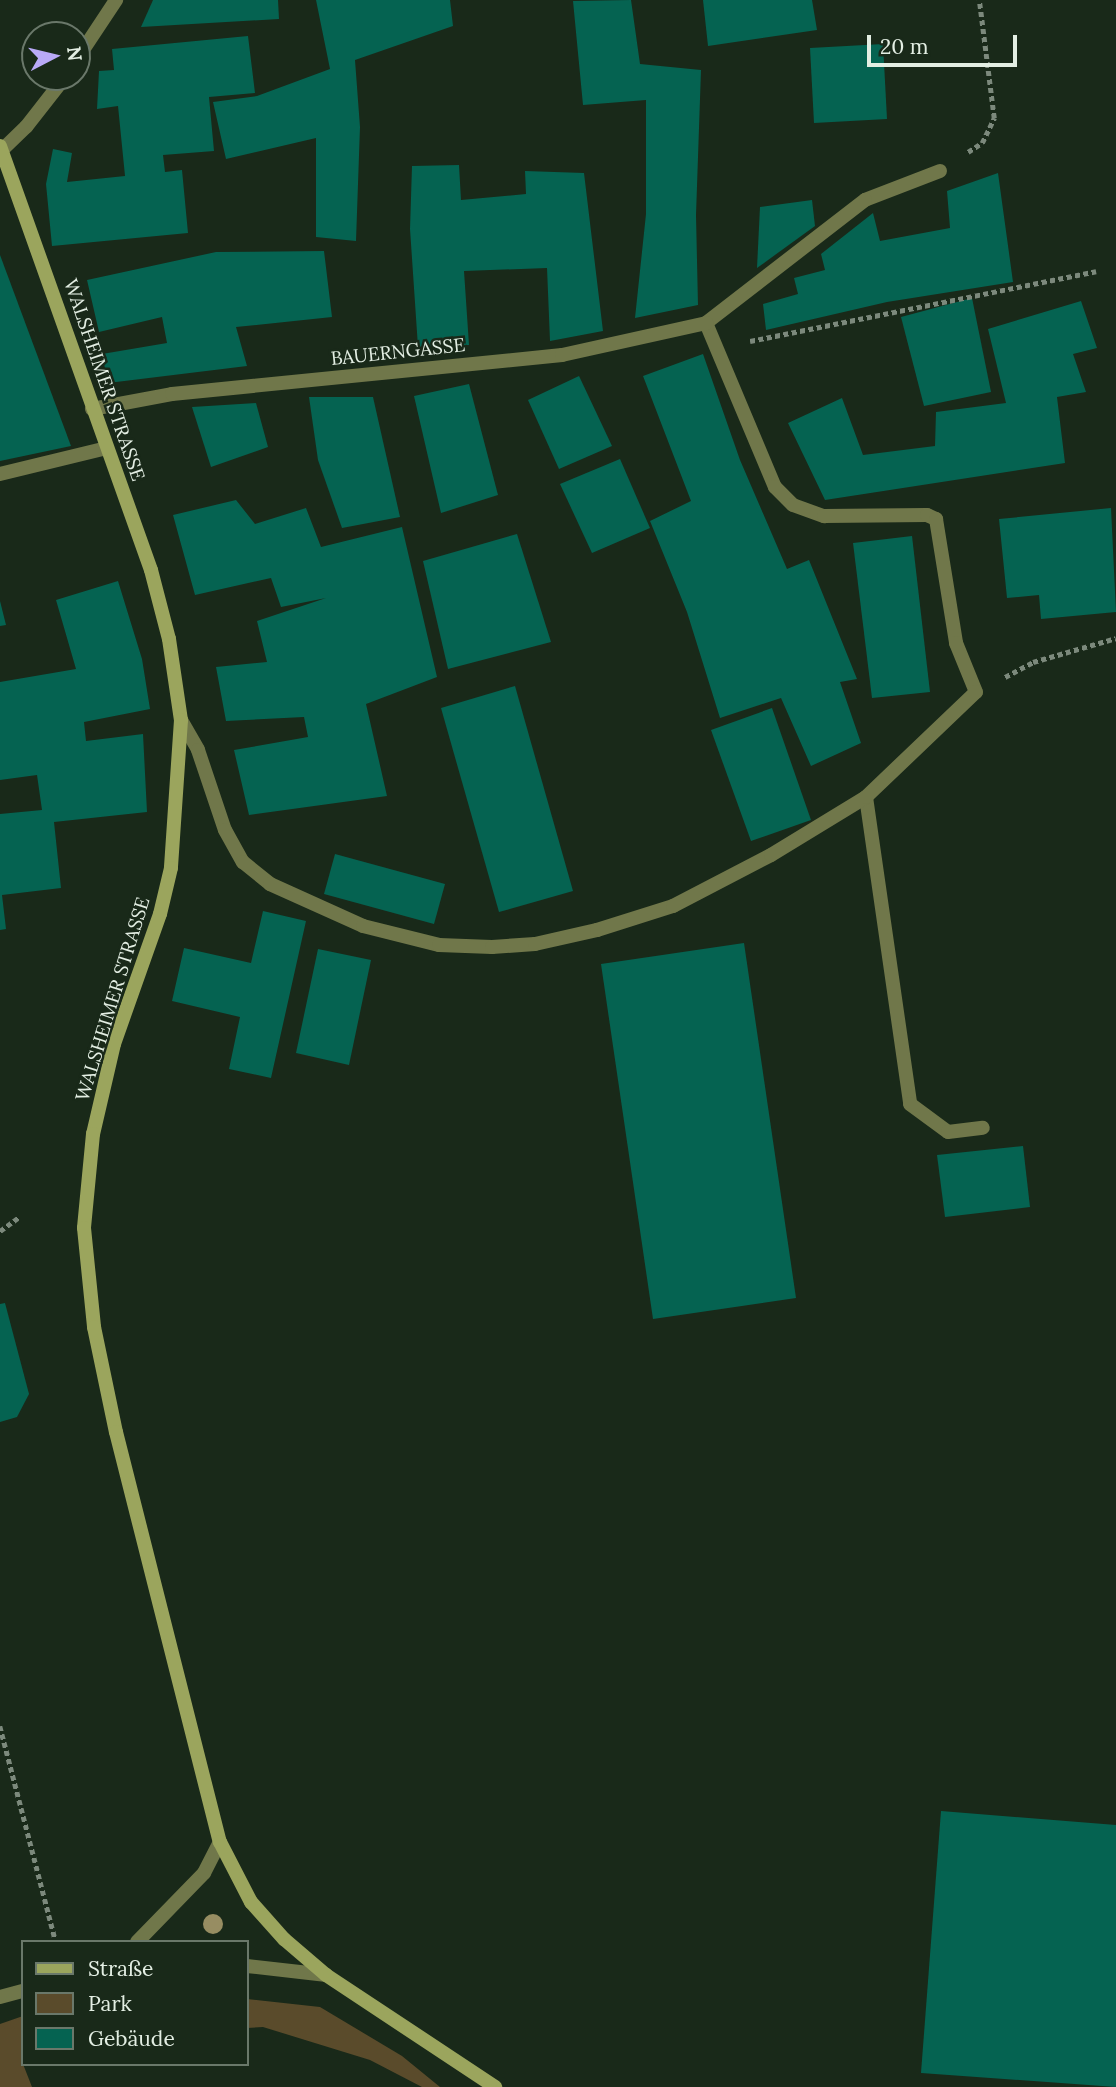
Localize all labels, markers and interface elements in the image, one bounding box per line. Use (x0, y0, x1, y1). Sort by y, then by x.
north arrow (21, 21, 91, 91)
scale bar (871, 21, 1021, 65)
text: 20 m (880, 33, 929, 60)
text: N (62, 45, 88, 62)
street label: WALSHEIMER STRASSE (59, 276, 149, 484)
street label: BAUERNGASSE (330, 334, 466, 370)
street label: WALSHEIMER STRASSE (71, 894, 155, 1104)
legend (21, 1940, 248, 2066)
text: Straße (88, 1955, 153, 1982)
text: Park (88, 1990, 132, 2017)
text: Gebäude (88, 2025, 175, 2052)

